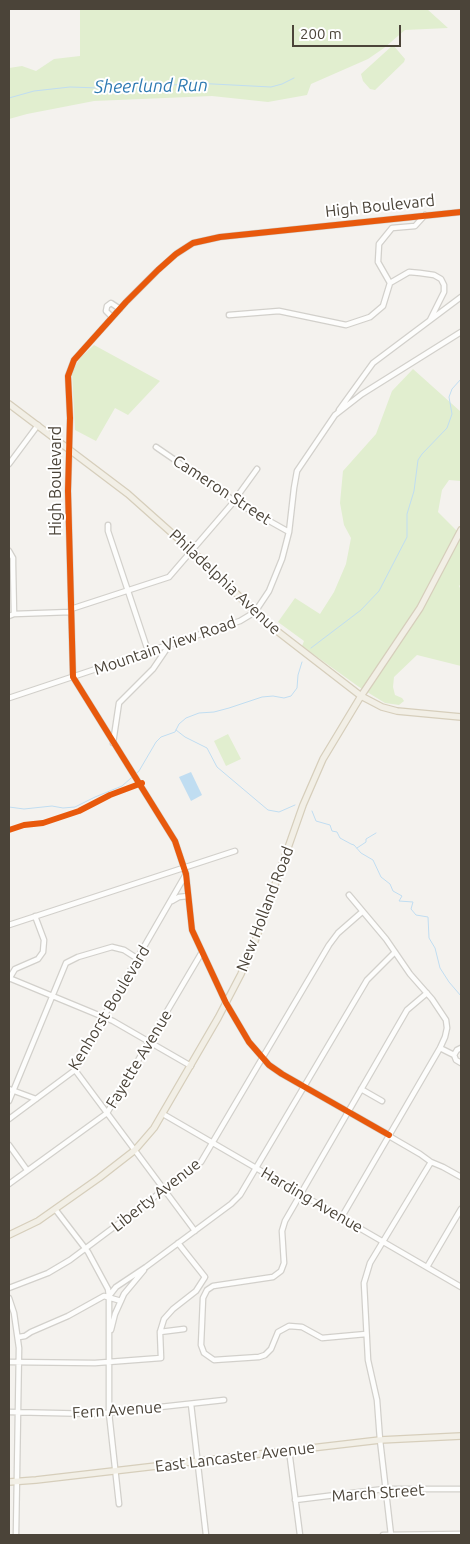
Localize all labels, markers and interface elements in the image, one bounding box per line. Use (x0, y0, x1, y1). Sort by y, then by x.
scale bar (295, 15, 404, 47)
text: 200 m (300, 25, 342, 42)
water label: Sheerlund Run (94, 74, 208, 98)
street label: High Boulevard (324, 191, 436, 221)
street label: High Boulevard (46, 426, 66, 536)
street label: Cameron Street (169, 451, 275, 529)
street label: Philadelphia Avenue (165, 525, 285, 639)
street label: Mountain View Road (91, 613, 239, 679)
street label: New Holland Road (232, 844, 298, 974)
street label: Kenhorst Boulevard (64, 942, 154, 1074)
street label: Fayette Avenue (102, 1006, 176, 1112)
street label: Liberty Avenue (108, 1154, 204, 1236)
street label: Harding Avenue (258, 1163, 366, 1237)
street label: Fern Avenue (71, 1397, 163, 1423)
street label: East Lancaster Avenue (154, 1438, 316, 1476)
street label: March Street (331, 1480, 425, 1506)

